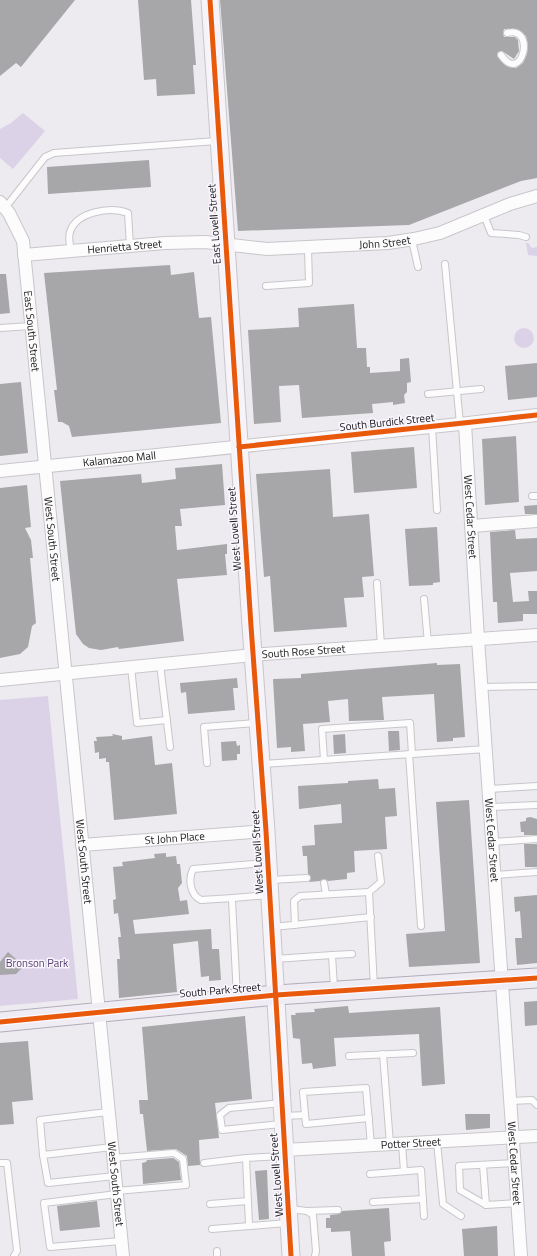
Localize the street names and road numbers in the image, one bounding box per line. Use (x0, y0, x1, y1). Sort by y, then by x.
street label: East Lovell Street (203, 183, 225, 265)
street label: John Street (359, 232, 412, 252)
street label: Henrietta Street (87, 235, 163, 258)
street label: East South Street (20, 290, 44, 372)
street label: South Burdick Street (339, 409, 435, 435)
street label: Kalamazoo Mall (82, 447, 157, 470)
street label: West Cedar Street (460, 474, 481, 559)
street label: West Lovell Street (223, 486, 245, 571)
street label: West South Street (40, 496, 64, 582)
street label: South Rose Street (261, 640, 346, 662)
street label: West Cedar Street (481, 798, 503, 883)
street label: West Lovell Street (247, 810, 267, 894)
street label: West South Street (72, 819, 96, 905)
street label: St John Place (144, 828, 206, 848)
street label: South Park Street (179, 978, 261, 1002)
street label: West Cedar Street (504, 1121, 525, 1206)
street label: West Lovell Street (265, 1132, 287, 1217)
street label: Potter Street (380, 1133, 441, 1153)
street label: West South Street (104, 1141, 128, 1227)

